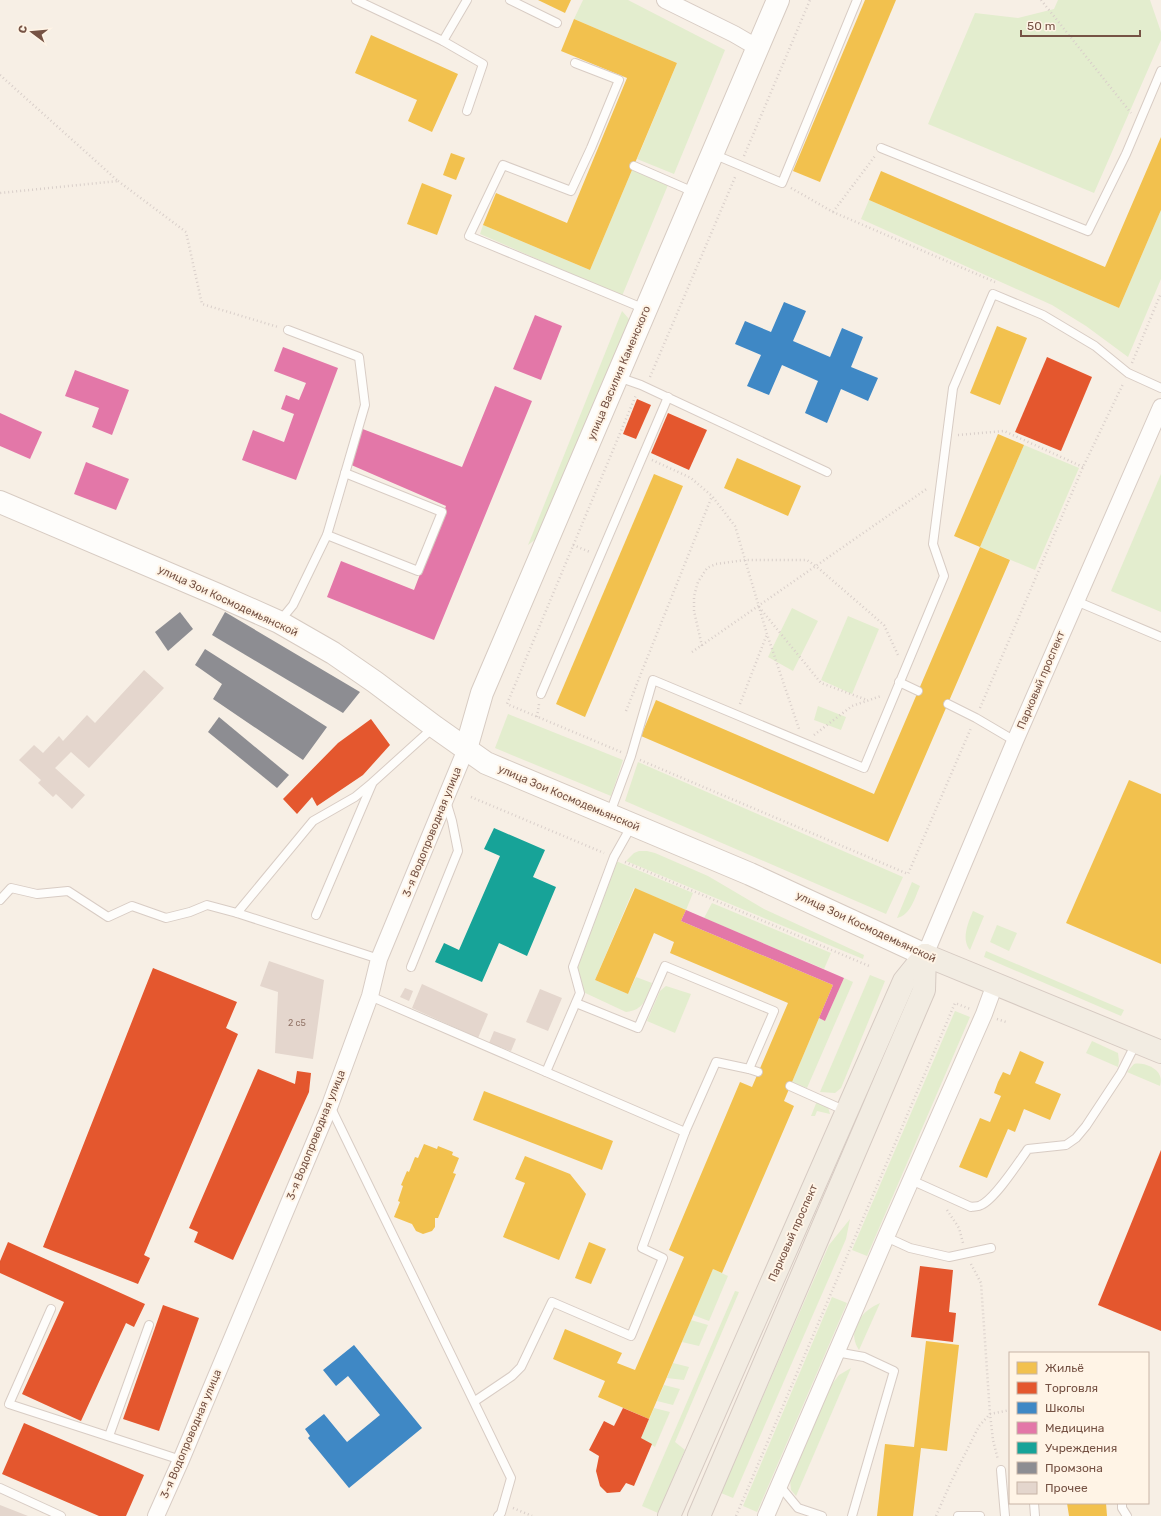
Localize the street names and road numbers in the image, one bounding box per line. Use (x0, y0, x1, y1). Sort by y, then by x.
street label: улица Василия Каменского (585, 304, 653, 442)
street label: улица Зои Космодемьянской (156, 563, 300, 639)
street label: Парковый проспект (1014, 629, 1068, 731)
street label: улица Зои Космодемьянской (496, 762, 642, 834)
street label: 3-я Водопроводная улица (400, 765, 464, 899)
street label: улица Зои Космодемьянской (794, 889, 938, 965)
street label: 3-я Водопроводная улица (284, 1068, 348, 1202)
street label: Парковый проспект (766, 1182, 821, 1284)
street label: 3-я Водопроводная улица (158, 1368, 224, 1500)

